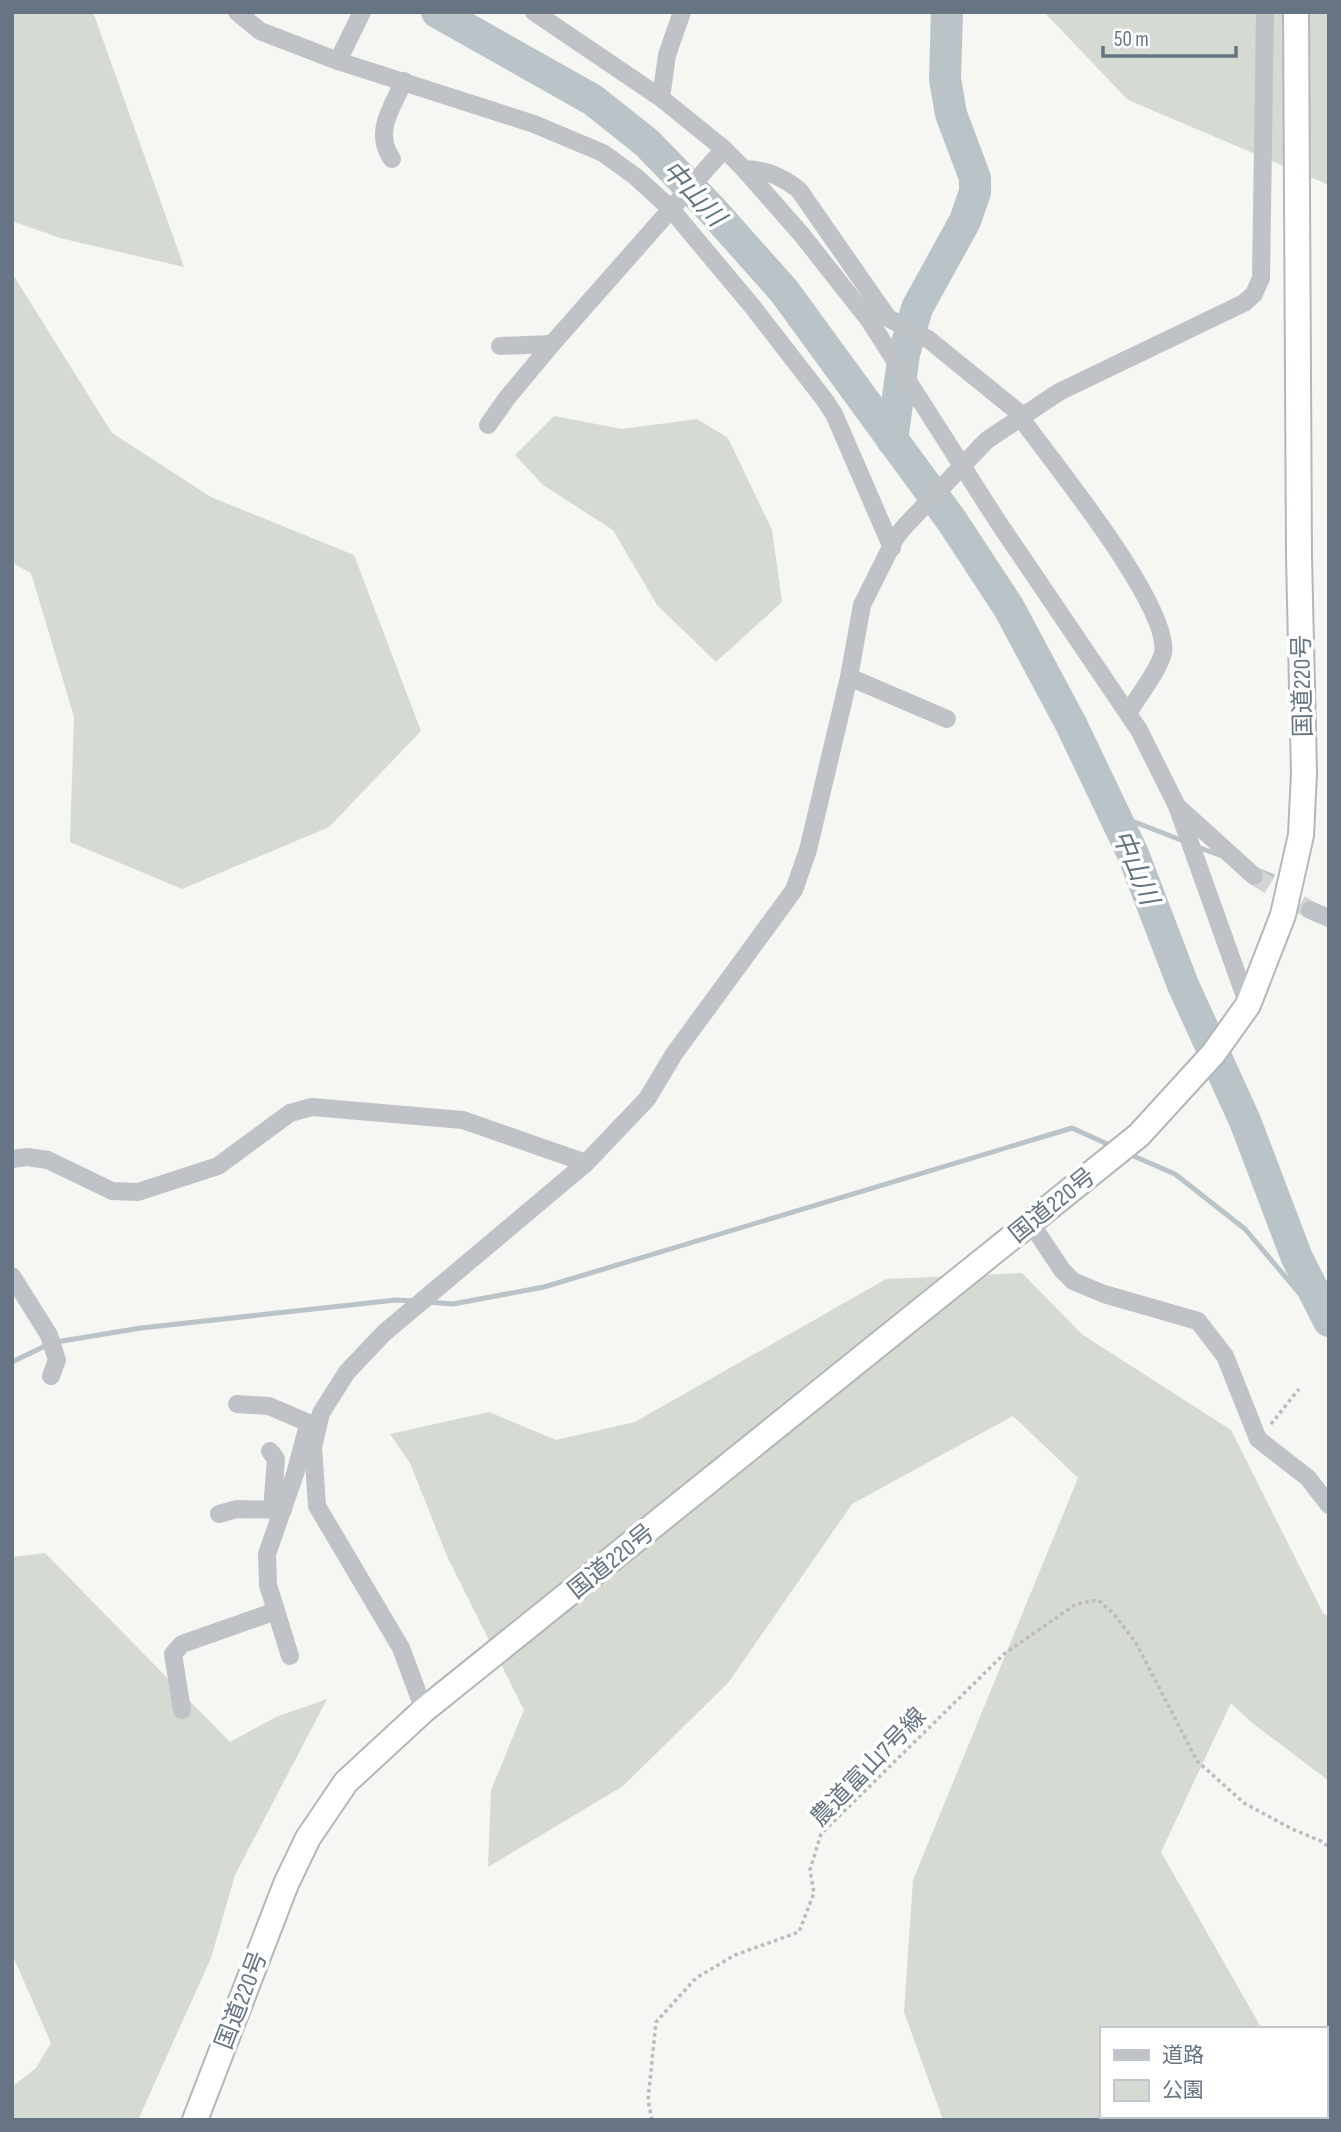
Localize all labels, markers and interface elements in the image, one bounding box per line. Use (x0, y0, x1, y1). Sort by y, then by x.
scale bar (1103, 14, 1236, 58)
text: 50 m (1114, 27, 1149, 52)
water label: 中山川 (655, 155, 733, 235)
street label: 国道220号 (1287, 634, 1318, 737)
water label: 中山川 (1105, 826, 1165, 912)
street label: 国道220号 (1003, 1162, 1101, 1249)
street label: 国道220号 (562, 1518, 660, 1605)
street label: 農道富山7号線 (805, 1702, 932, 1833)
street label: 国道220号 (210, 1947, 273, 2053)
legend (1100, 2027, 1327, 2118)
text: 道路 (1162, 2043, 1204, 2068)
text: 公園 (1162, 2078, 1204, 2103)

